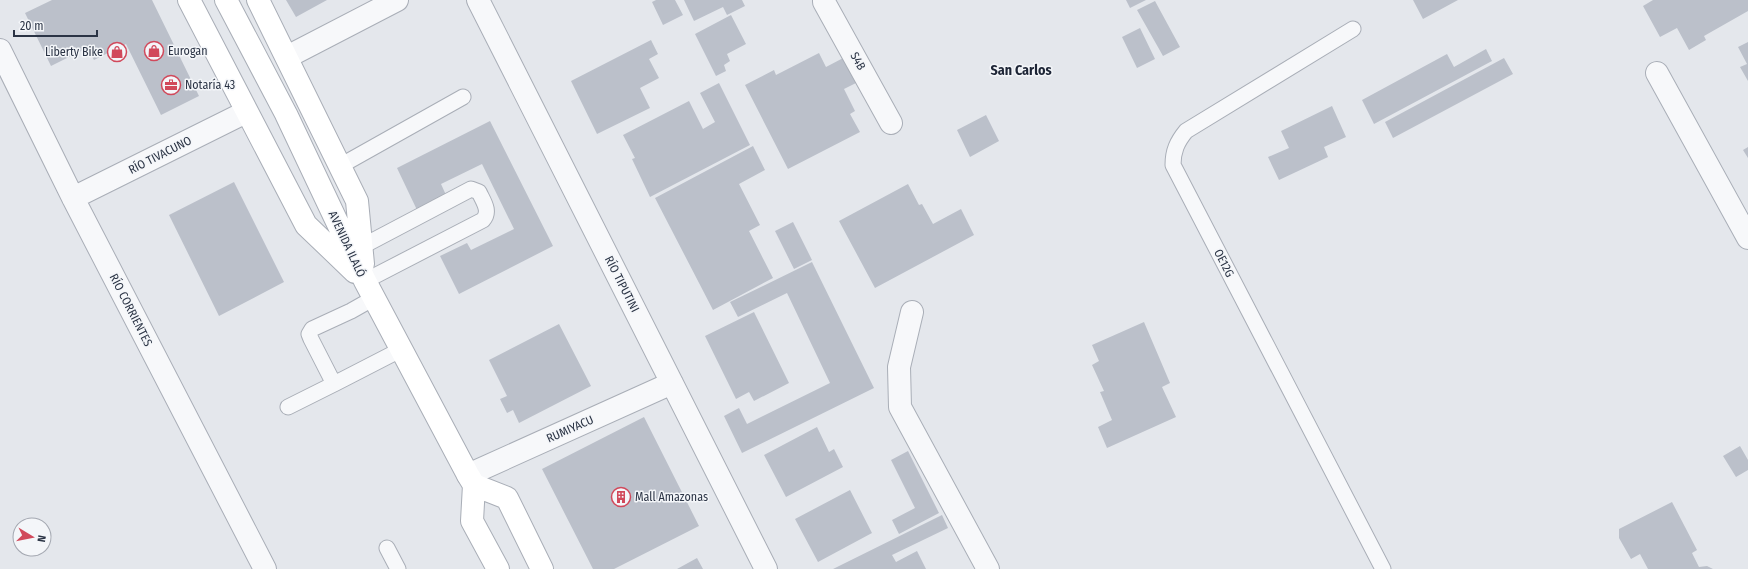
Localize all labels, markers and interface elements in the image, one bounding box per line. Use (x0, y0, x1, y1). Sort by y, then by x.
scale bar (14, 12, 97, 38)
text: 20 m (20, 19, 44, 33)
shop icon: Eurogan (143, 40, 165, 62)
shop icon: Liberty Bike (106, 41, 128, 63)
place label: Eurogan (168, 44, 208, 58)
place label: Liberty Bike (45, 45, 103, 59)
street label: S4B (847, 50, 869, 73)
district label: San Carlos (990, 62, 1052, 79)
office icon: Notaría 43 (160, 74, 182, 96)
place label: Notaría 43 (185, 78, 235, 92)
street label: RÍO TIVACUNO (126, 132, 194, 177)
street label: AVENIDA ILALÓ (326, 208, 369, 279)
street label: OE12G (1211, 247, 1237, 279)
street label: RÍO TIPUTINI (602, 253, 643, 314)
street label: RÍO CORRIENTES (107, 271, 156, 349)
street label: RUMIYACU (544, 412, 596, 446)
building icon: Mall Amazonas (610, 486, 632, 508)
place label: Mall Amazonas (635, 490, 708, 504)
north arrow (12, 517, 52, 557)
text: N (34, 534, 48, 543)

